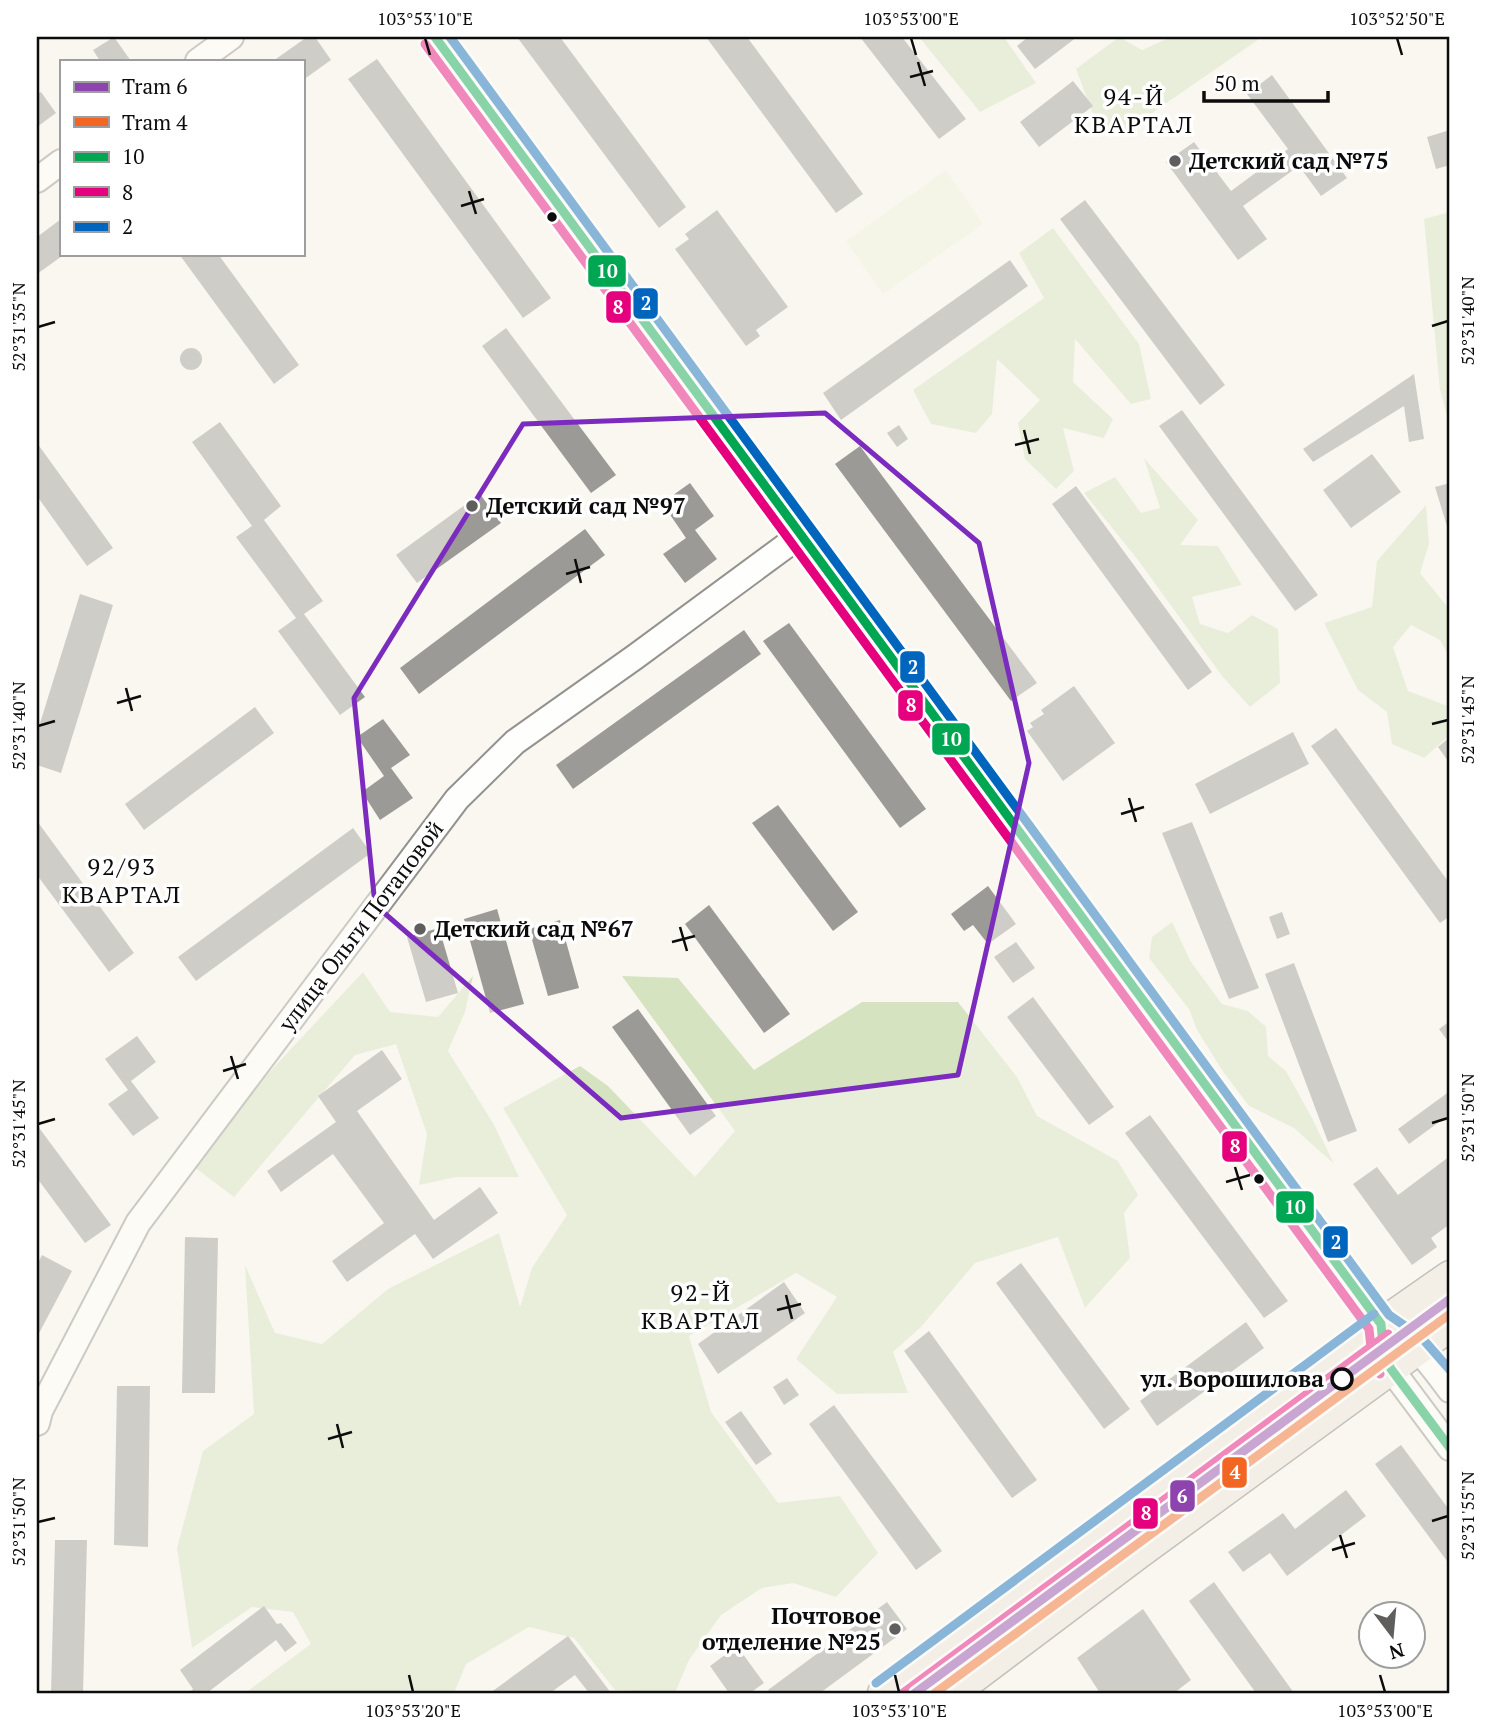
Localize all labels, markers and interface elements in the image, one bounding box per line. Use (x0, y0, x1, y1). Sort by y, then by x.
text: 103°53'10"E (377, 6, 473, 30)
text: 103°53'00"E (863, 6, 959, 30)
text: 103°52'50"E (1349, 6, 1445, 30)
legend (60, 60, 304, 256)
scale bar (1204, 60, 1328, 104)
text: 50 m (1214, 69, 1260, 97)
text: Tram 6 (122, 72, 187, 100)
district label: 94-Й КВАРТАЛ (1074, 80, 1194, 140)
text: Tram 4 (122, 108, 188, 136)
text: 10 (122, 142, 144, 170)
place label: Детский сад №75 (1189, 145, 1389, 176)
marker: Детский сад №75 (1167, 153, 1183, 169)
text: 8 (122, 178, 133, 206)
unlabelled marker (545, 210, 559, 224)
text: 2 (122, 212, 133, 240)
line badge: 10 (587, 254, 627, 288)
text: 10 (596, 258, 618, 283)
text: 52°31'40"N (1455, 276, 1479, 366)
text: 52°31'35"N (6, 282, 30, 372)
line badge: 2 (632, 287, 659, 320)
line badge: 8 (605, 290, 632, 324)
text: 2 (641, 290, 651, 315)
text: 8 (613, 294, 624, 319)
place label: Детский сад №97 (486, 490, 686, 521)
marker: Детский сад №97 (464, 498, 480, 514)
line badge: 2 (899, 650, 926, 684)
text: 2 (908, 654, 918, 679)
text: 52°31'45"N (1455, 675, 1479, 765)
text: 52°31'40"N (6, 681, 30, 771)
line badge: 8 (897, 689, 924, 722)
text: 8 (906, 692, 917, 717)
line badge: 10 (931, 722, 971, 756)
text: 10 (940, 726, 962, 751)
street label: улица Ольги Потаповой (270, 814, 450, 1038)
district label: 92/93 КВАРТАЛ (62, 850, 182, 910)
place label: Детский сад №67 (434, 913, 634, 944)
marker: Детский сад №67 (412, 921, 428, 937)
text: 52°31'50"N (1455, 1073, 1479, 1163)
text: 52°31'45"N (6, 1079, 30, 1169)
line badge: 8 (1221, 1130, 1248, 1163)
text: 8 (1230, 1133, 1241, 1158)
unlabelled marker (1252, 1172, 1266, 1186)
line badge: 10 (1275, 1190, 1315, 1224)
text: 10 (1284, 1194, 1306, 1219)
line badge: 2 (1322, 1225, 1349, 1259)
text: 2 (1331, 1229, 1341, 1254)
district label: 92-Й КВАРТАЛ (641, 1276, 761, 1336)
place label: ул. Ворошилова (1140, 1363, 1324, 1394)
marker: ул. Ворошилова (1331, 1368, 1353, 1390)
line badge: 4 (1221, 1456, 1248, 1489)
text: 4 (1230, 1459, 1241, 1484)
text: 52°31'55"N (1455, 1471, 1479, 1561)
text: 52°31'50"N (6, 1477, 30, 1567)
line badge: 6 (1169, 1479, 1196, 1513)
text: 6 (1177, 1483, 1188, 1508)
line badge: 8 (1132, 1497, 1159, 1530)
text: 8 (1141, 1500, 1152, 1525)
place label: Почтовое отделение №25 (702, 1600, 881, 1657)
north arrow (1358, 1600, 1428, 1670)
marker: Почтовое отделение №25 (887, 1621, 903, 1637)
text: N (1386, 1638, 1407, 1666)
text: 103°53'20"E (365, 1698, 461, 1722)
text: 103°53'10"E (851, 1698, 947, 1722)
text: 103°53'00"E (1337, 1698, 1433, 1722)

